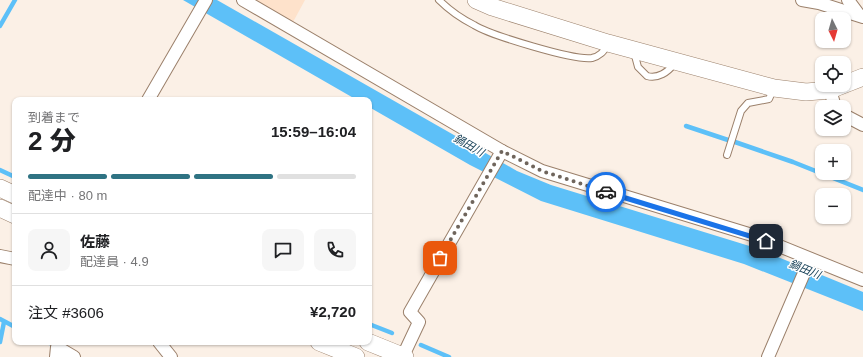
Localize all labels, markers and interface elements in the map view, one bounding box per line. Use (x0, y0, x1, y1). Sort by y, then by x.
north arrow (815, 12, 851, 48)
map controls (815, 12, 851, 224)
button: locate (815, 56, 851, 92)
button: layers (815, 100, 851, 136)
text: 到着まで (28, 110, 80, 125)
text: 15:59–16:04 (271, 123, 356, 140)
text: 2 分 (28, 126, 76, 156)
water label: 鍋田川 (452, 132, 487, 159)
button: + (815, 144, 851, 180)
courier (586, 172, 626, 212)
icon: car (595, 181, 617, 203)
text: 配達中 · 80 m (28, 188, 107, 203)
button: − (815, 188, 851, 224)
pin (749, 224, 783, 258)
button: person (28, 229, 70, 271)
button: chat (262, 229, 304, 271)
button: phone (314, 229, 356, 271)
icon: home (755, 230, 777, 252)
text: 佐藤 (80, 233, 110, 250)
pin (423, 241, 457, 275)
icon: bag (429, 247, 451, 269)
text: 配達員 · 4.9 (80, 254, 149, 269)
water label: 鍋田川 (787, 257, 823, 281)
text: ¥2,720 (310, 303, 356, 320)
text: 注文 #3606 (28, 304, 104, 321)

